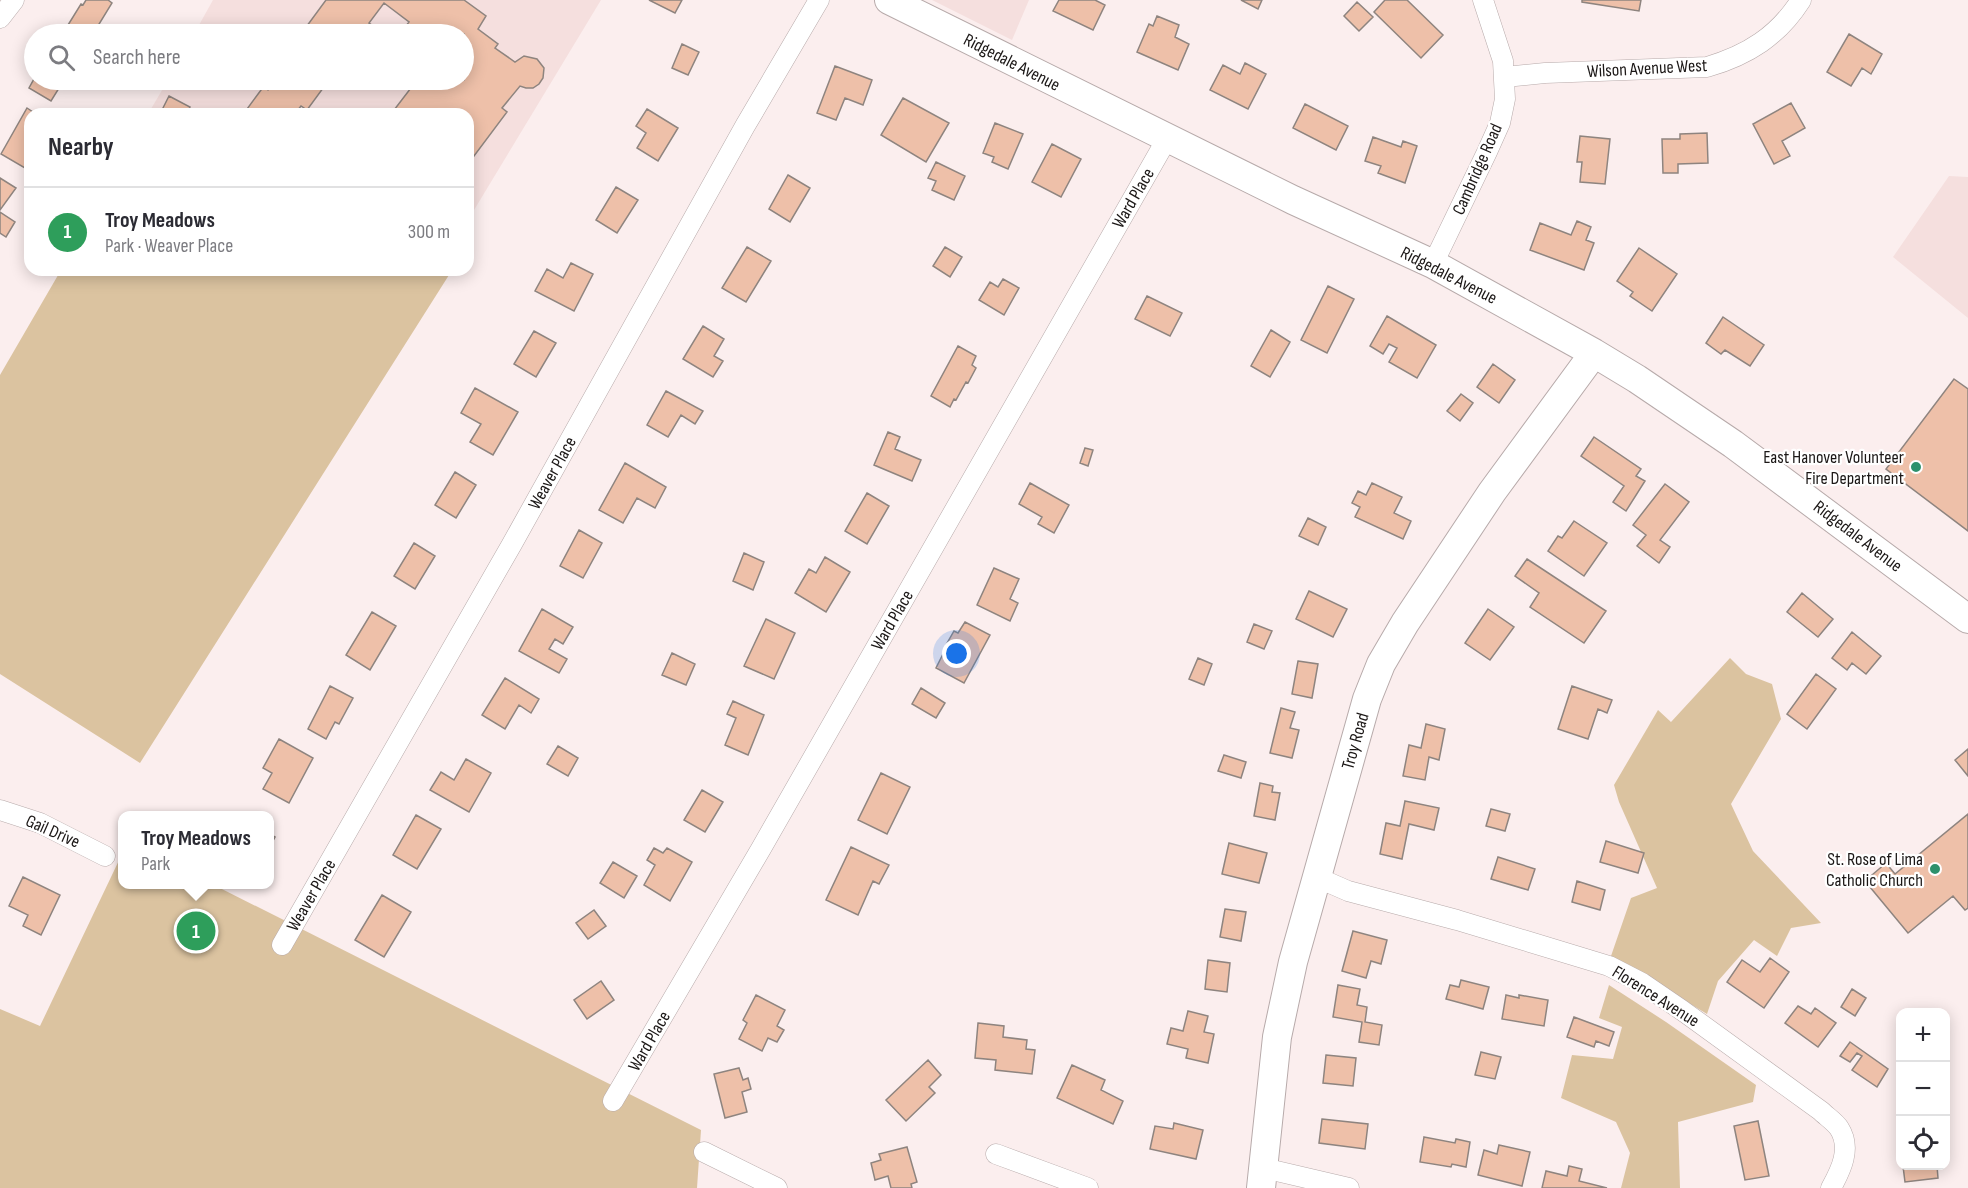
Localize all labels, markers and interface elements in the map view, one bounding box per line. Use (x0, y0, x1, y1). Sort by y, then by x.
search box (24, 24, 474, 90)
street label: Ridgedale Avenue (960, 29, 1064, 96)
icon: search (45, 41, 78, 74)
text: Search here (93, 44, 180, 71)
street label: Wilson Avenue West (1586, 55, 1708, 82)
street label: Cambridge Road (1448, 120, 1507, 218)
text: Nearby (48, 132, 114, 163)
street label: Ward Place (1108, 165, 1159, 232)
text: Troy Meadows (105, 207, 215, 234)
text: 1 (64, 220, 71, 244)
text: 300 m (408, 220, 450, 244)
text: Park · Weaver Place (105, 234, 233, 258)
street label: Ridgedale Avenue (1397, 242, 1501, 309)
street label: Weaver Place (524, 433, 581, 513)
place label: East Hanover Volunteer Fire Department (1763, 447, 1905, 489)
marker: East Hanover Volunteer Fire Department (1909, 460, 1923, 474)
street label: Ridgedale Avenue (1809, 496, 1906, 577)
street label: Ward Place (867, 587, 918, 654)
your location (942, 639, 971, 668)
street label: Troy Road (1337, 710, 1374, 772)
street label: Gail Drive (23, 810, 83, 853)
popup (118, 811, 274, 889)
text: Troy Meadows (141, 825, 251, 852)
place label: St. Rose of Lima Catholic Church (1826, 849, 1923, 891)
text: Park (141, 852, 170, 876)
street label: Weaver Place (282, 855, 340, 935)
marker: St. Rose of Lima Catholic Church (1928, 862, 1942, 876)
pin: 1 (176, 908, 216, 954)
street label: Florence Avenue (1608, 961, 1703, 1031)
street label: Ward Place (624, 1008, 675, 1075)
map controls (1896, 1008, 1950, 1170)
button: + (1896, 1008, 1950, 1062)
button: − (1896, 1062, 1950, 1116)
button: locate (1896, 1116, 1950, 1170)

